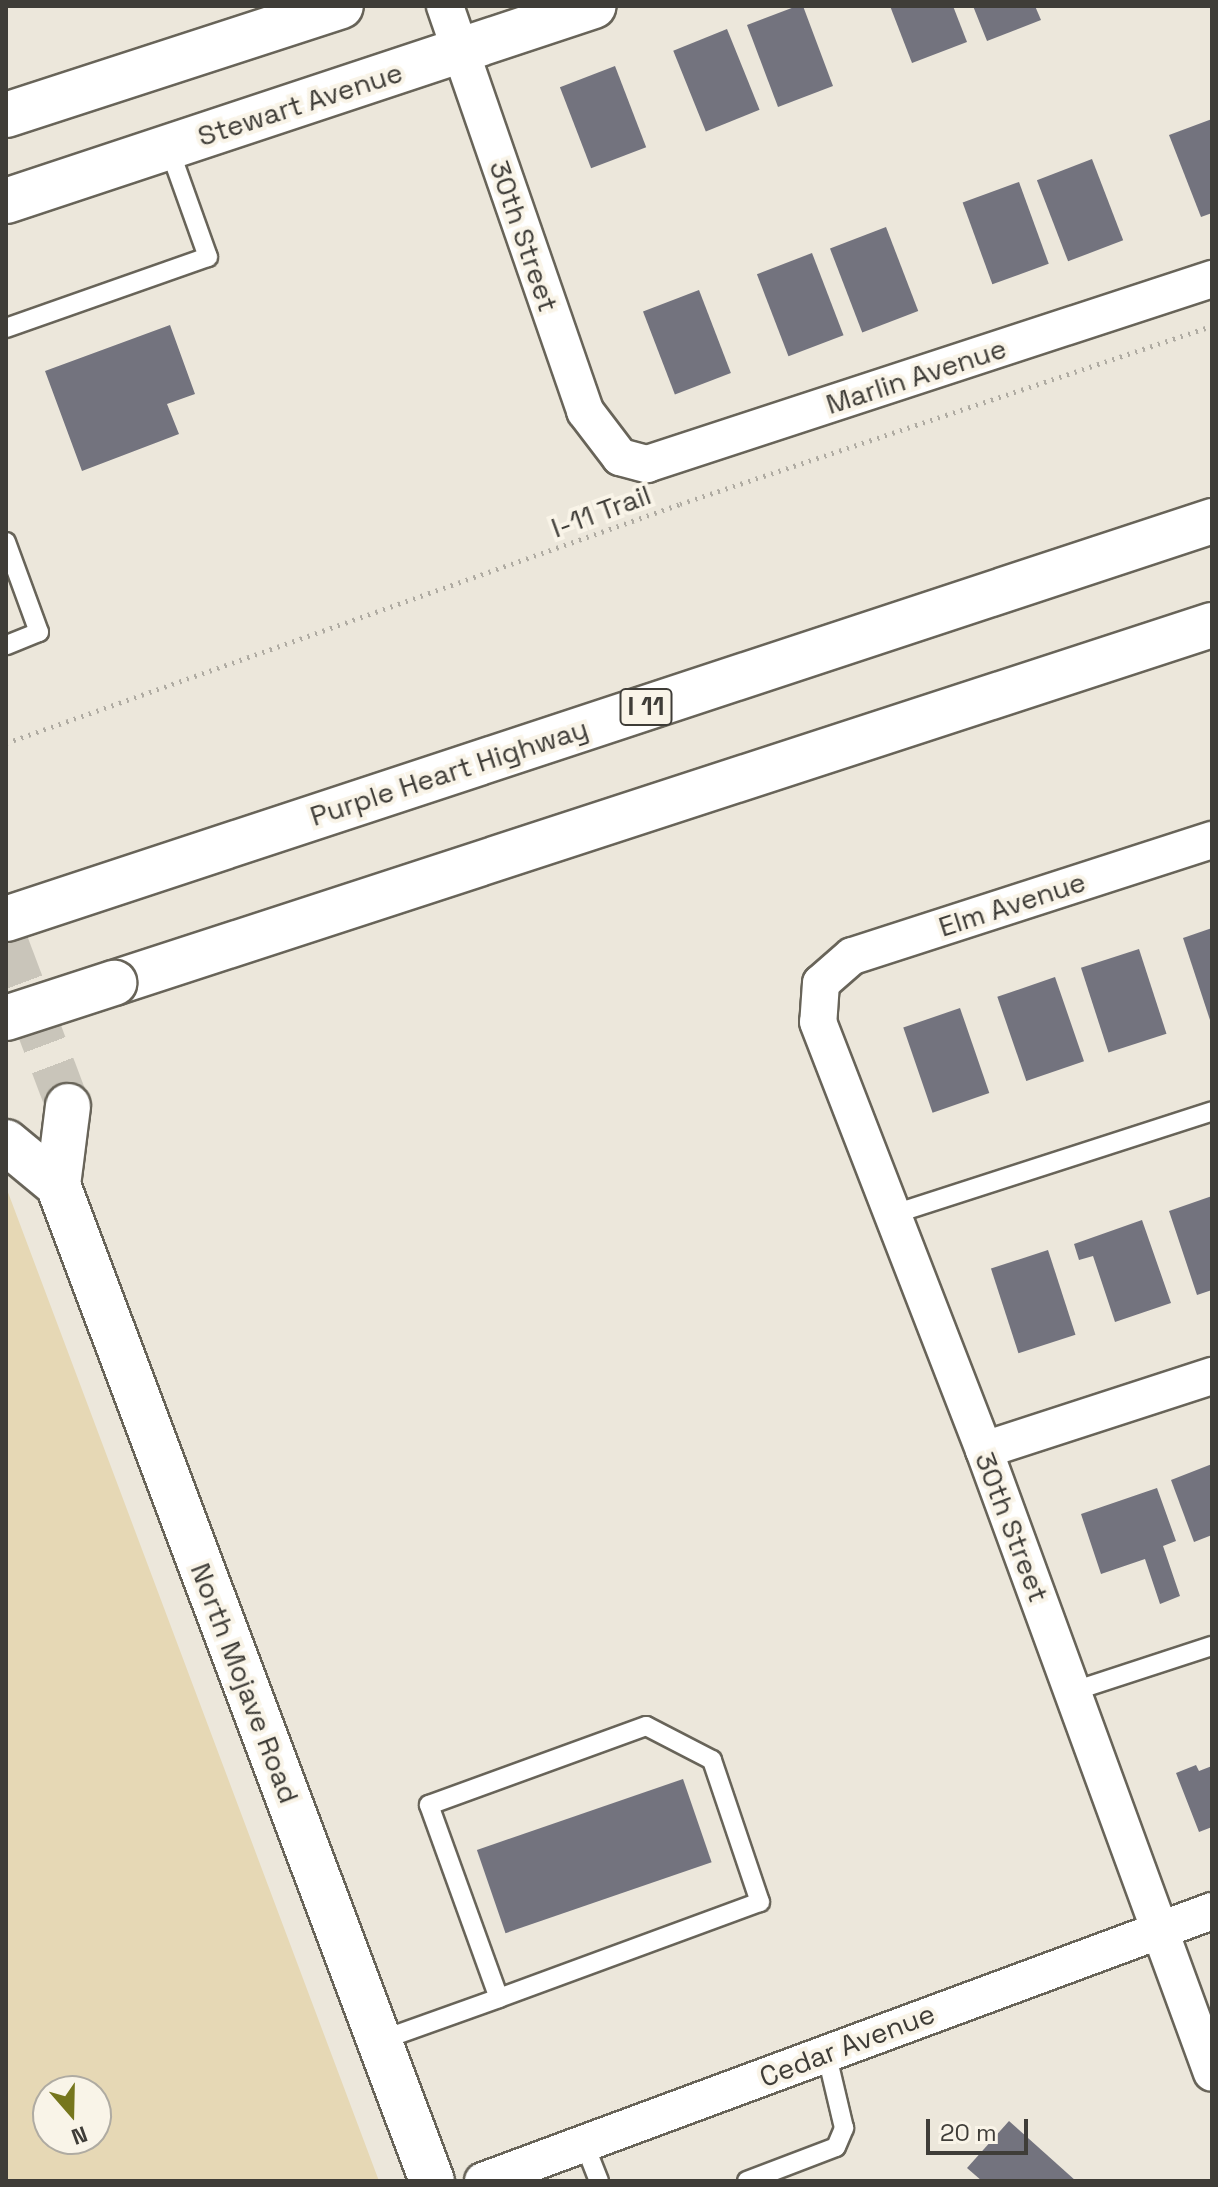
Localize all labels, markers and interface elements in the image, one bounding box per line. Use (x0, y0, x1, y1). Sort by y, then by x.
street label: Stewart Avenue (193, 55, 407, 153)
street label: 30th Street (482, 156, 566, 316)
street label: Marlin Avenue (821, 331, 1011, 421)
street label: I-11 Trail (546, 477, 656, 545)
road number: I 11 (618, 685, 674, 729)
street label: Purple Heart Highway (306, 711, 592, 833)
street label: Elm Avenue (934, 864, 1090, 944)
street label: 30th Street (968, 1447, 1056, 1607)
street label: North Mojave Road (184, 1558, 306, 1808)
street label: Cedar Avenue (754, 1996, 940, 2094)
north arrow (32, 2075, 112, 2155)
scale bar (930, 2103, 1032, 2153)
text: 20 m (940, 2117, 997, 2148)
text: N (68, 2120, 91, 2151)

